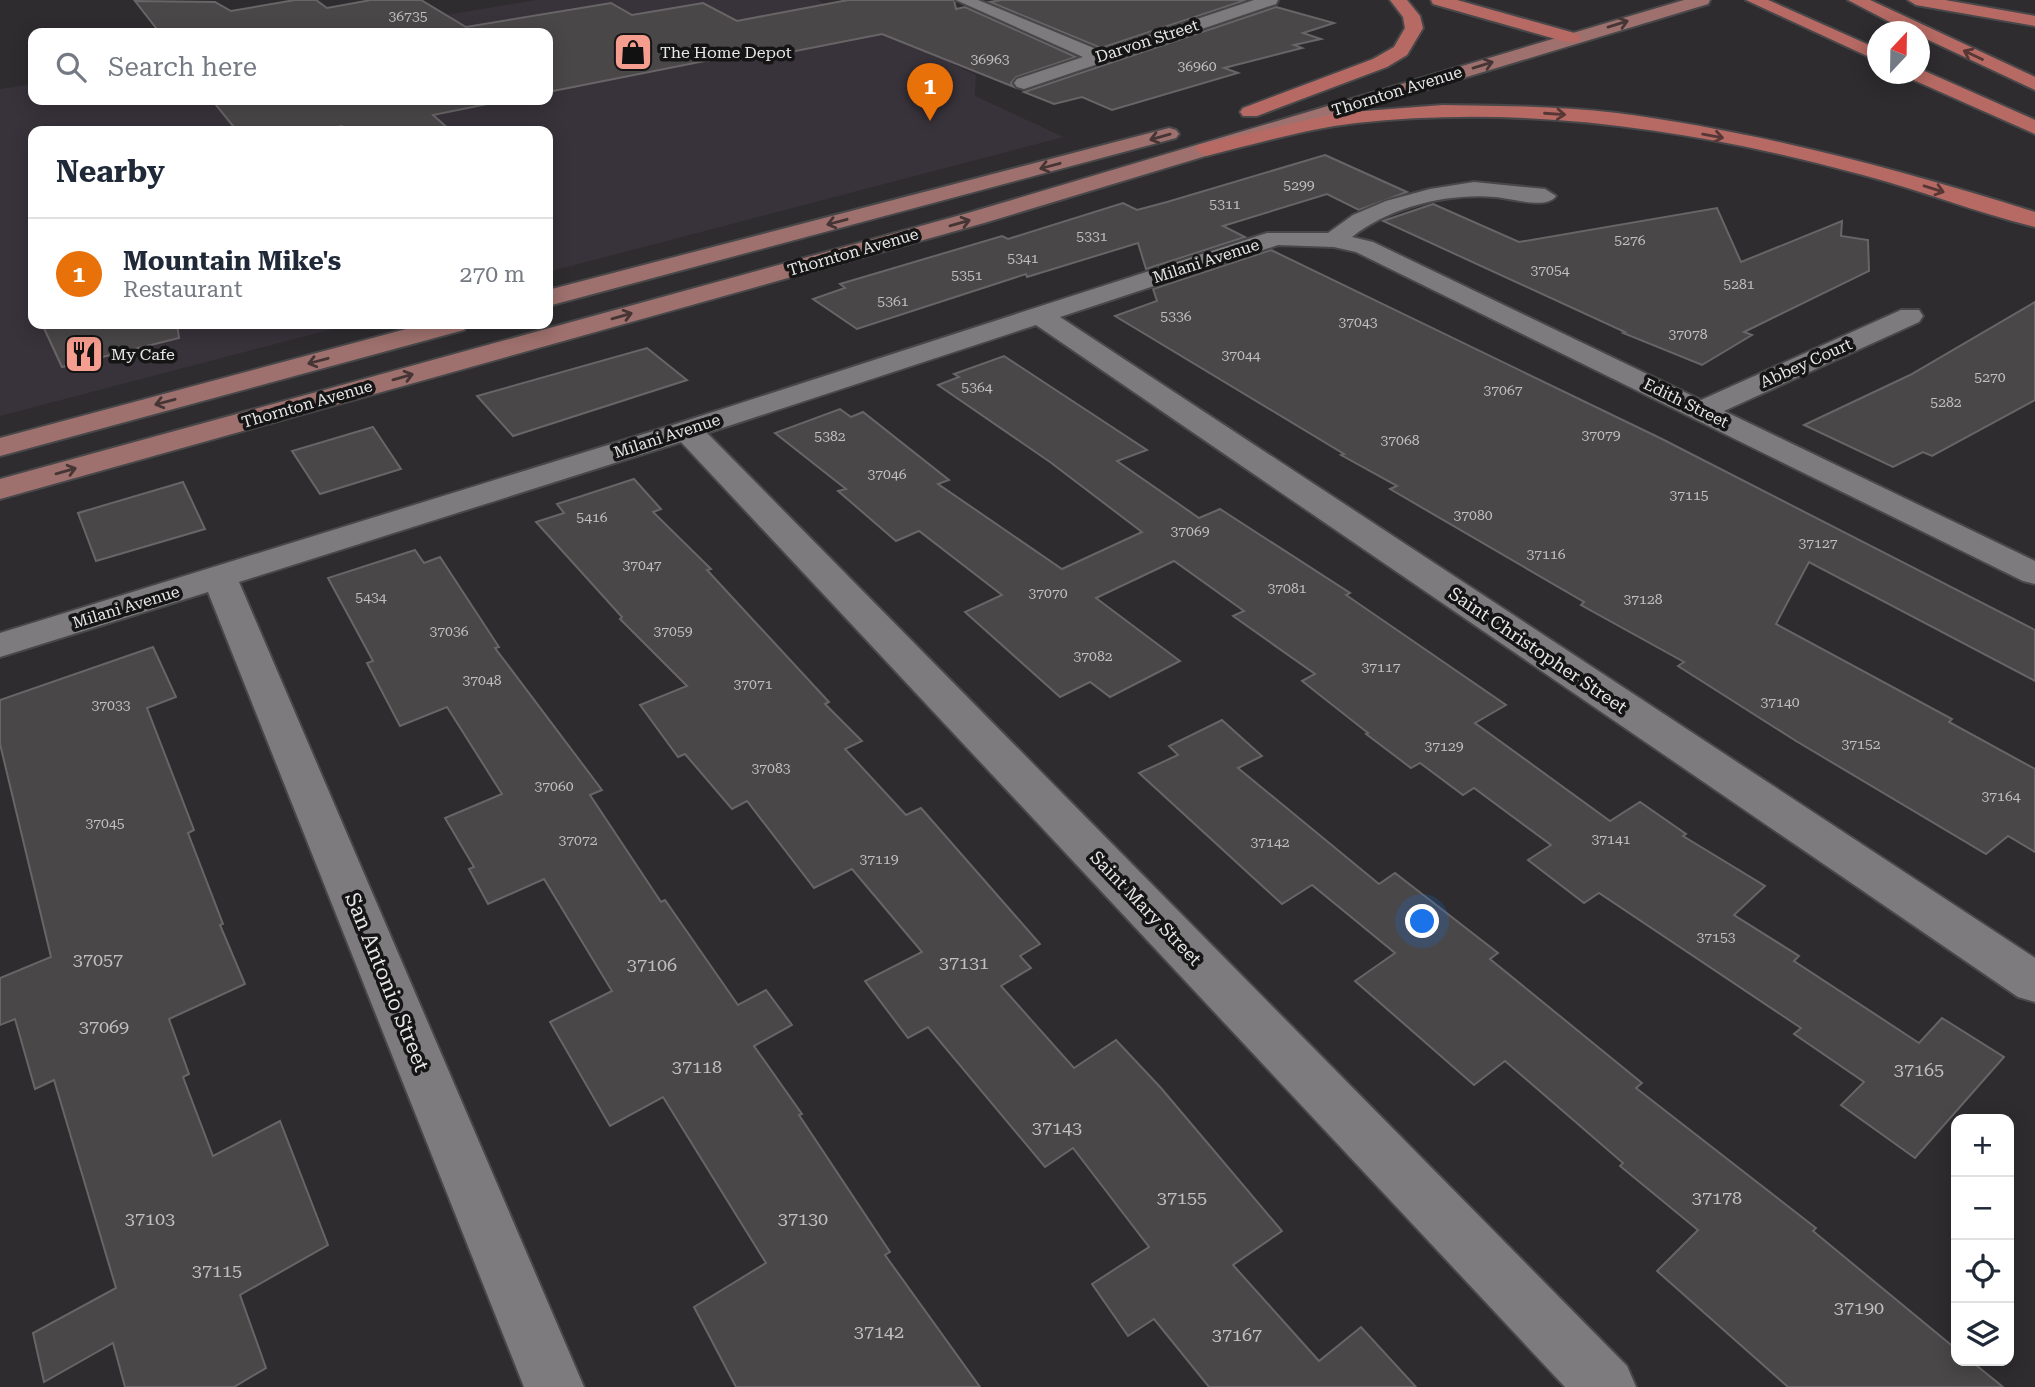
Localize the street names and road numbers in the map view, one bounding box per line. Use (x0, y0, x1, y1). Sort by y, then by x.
street label: Darvon Street (1093, 15, 1201, 67)
street label: Thornton Avenue (1330, 62, 1465, 120)
street label: Thornton Avenue (785, 224, 921, 280)
street label: Milani Avenue (1150, 235, 1262, 287)
street label: Abbey Court (1757, 334, 1855, 392)
street label: Edith Street (1641, 374, 1732, 432)
street label: Thornton Avenue (239, 376, 375, 432)
street label: Milani Avenue (611, 410, 723, 462)
street label: Milani Avenue (70, 582, 182, 632)
street label: Saint Christopher Street (1445, 582, 1631, 718)
street label: Saint Mary Street (1086, 846, 1206, 970)
street label: San Antonio Street (340, 889, 434, 1075)

